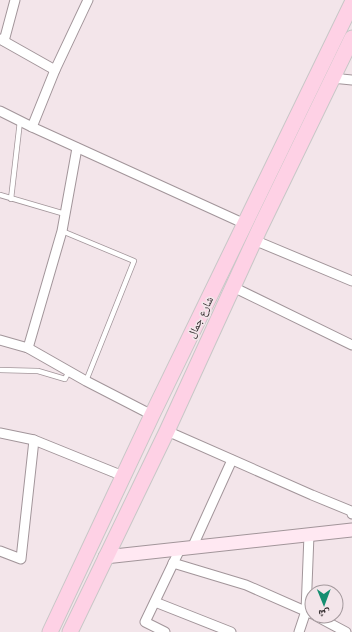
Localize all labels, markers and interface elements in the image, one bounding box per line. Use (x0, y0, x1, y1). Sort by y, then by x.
street label: شارع جمال (184, 294, 216, 340)
north arrow (304, 584, 344, 624)
text: ش (318, 606, 330, 621)

